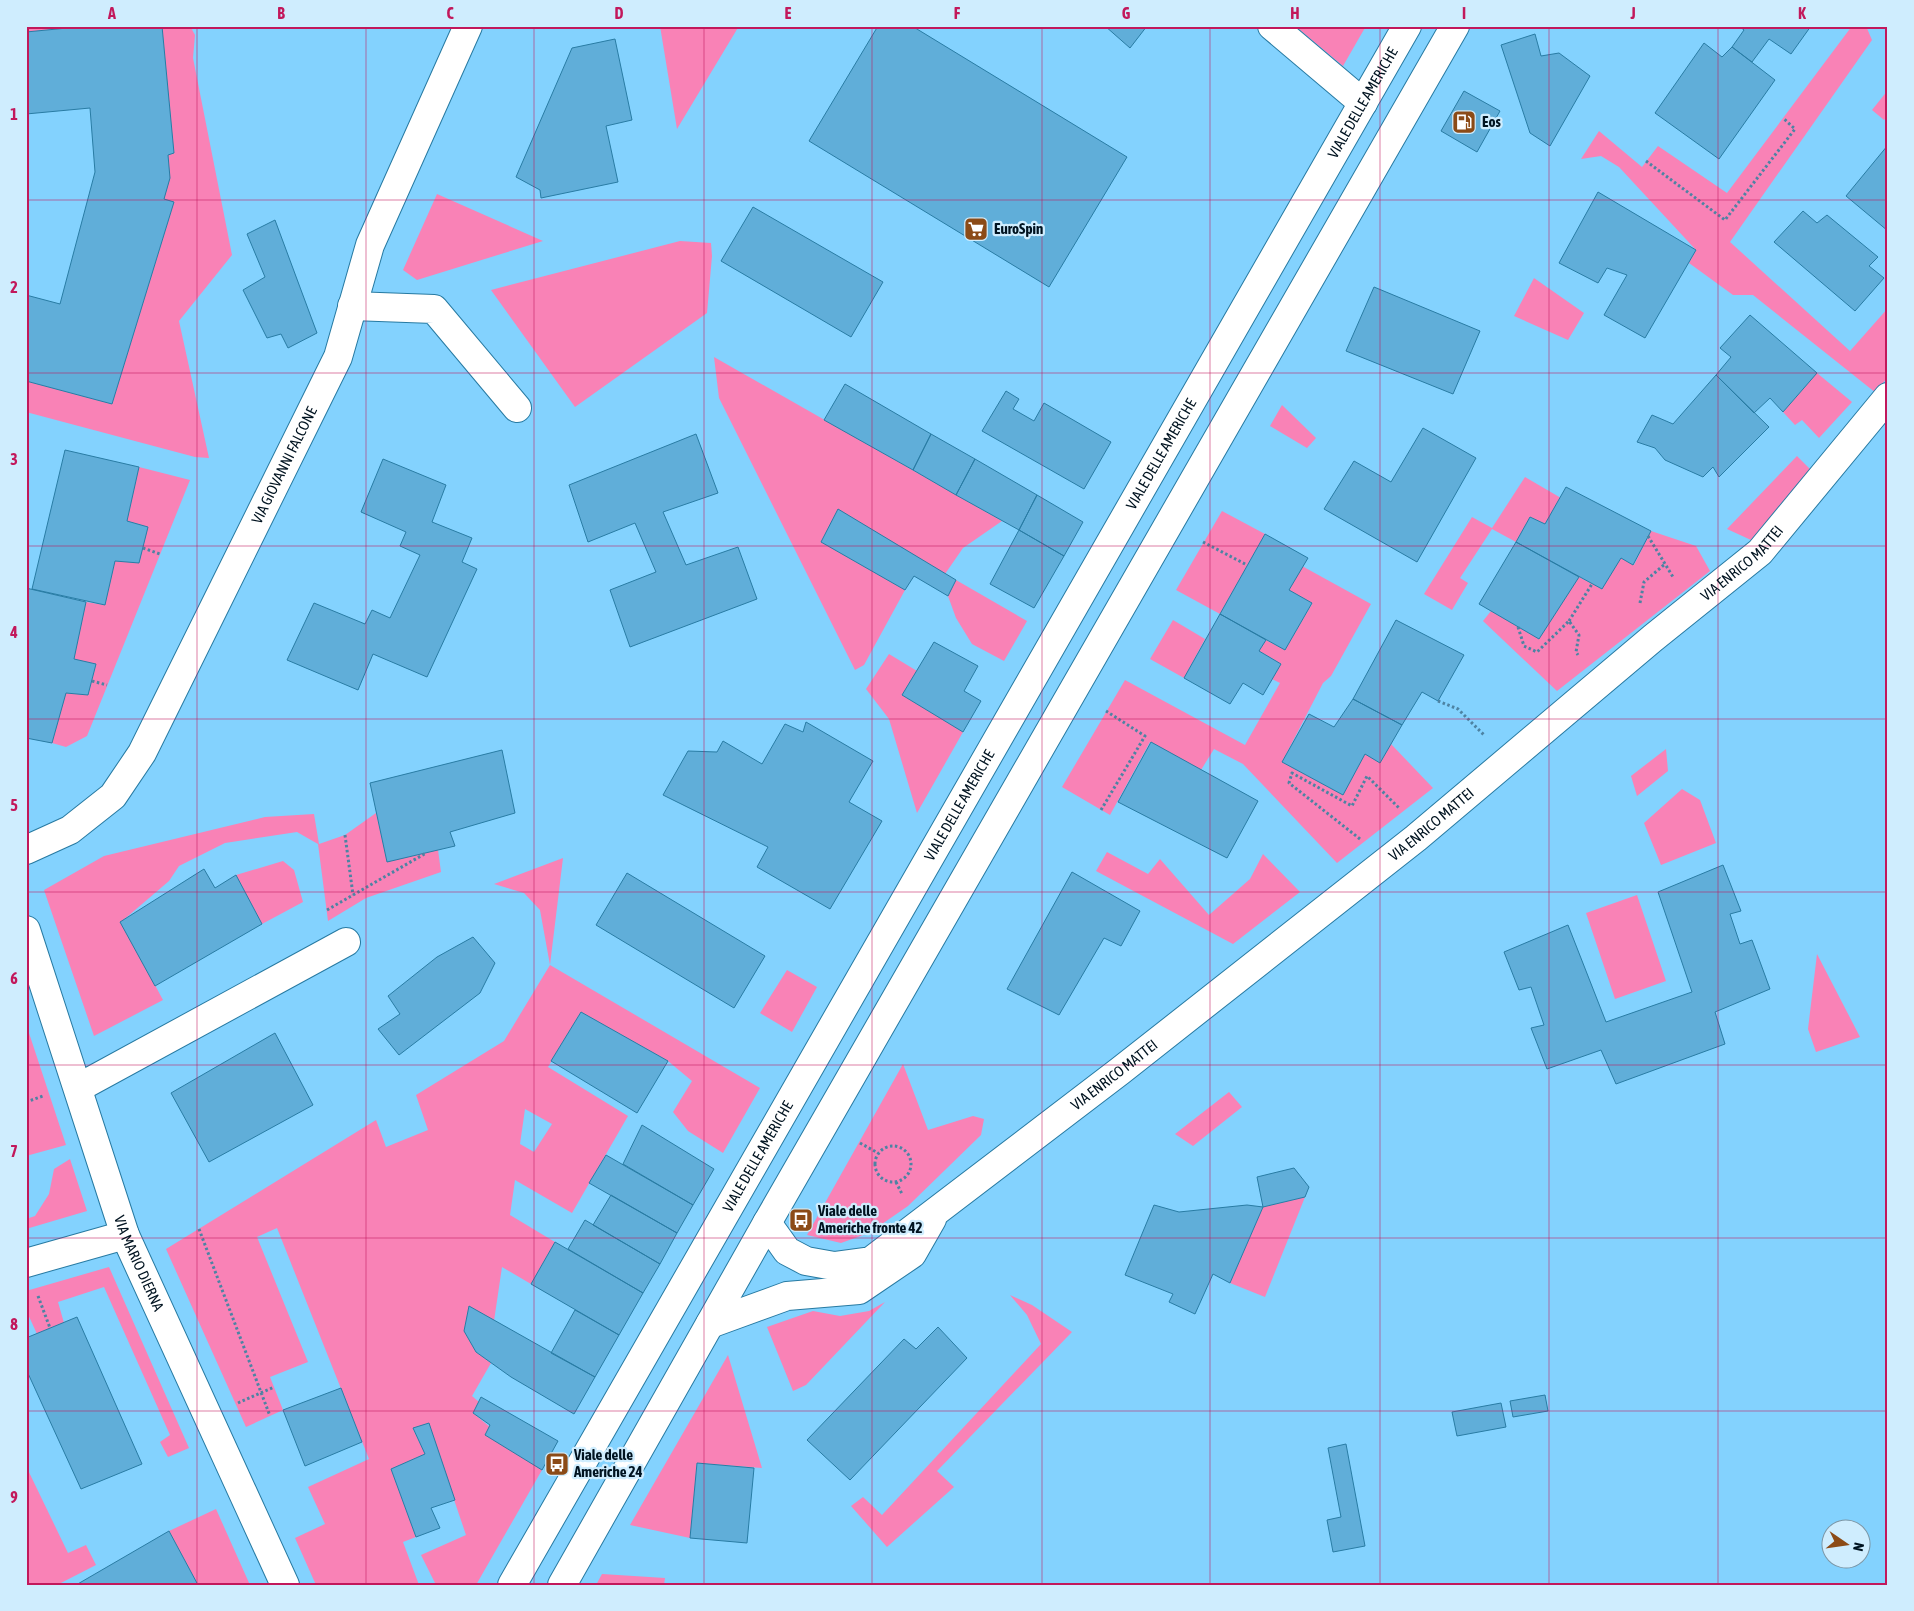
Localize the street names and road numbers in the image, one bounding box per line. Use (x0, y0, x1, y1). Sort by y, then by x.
street label: VIALE DELLE AMERICHE (1324, 44, 1401, 161)
street label: VIALE DELLE AMERICHE (1122, 395, 1200, 512)
street label: VIA GIOVANNI FALCONE (248, 403, 320, 526)
street label: VIA ENRICO MATTEI (1697, 522, 1786, 604)
street label: VIALE DELLE AMERICHE (921, 746, 998, 863)
street label: VIA ENRICO MATTEI (1385, 784, 1477, 864)
street label: VIA ENRICO MATTEI (1067, 1036, 1161, 1113)
street label: VIALE DELLE AMERICHE (719, 1097, 796, 1215)
street label: VIA MARIO DIERNA (111, 1213, 168, 1314)

